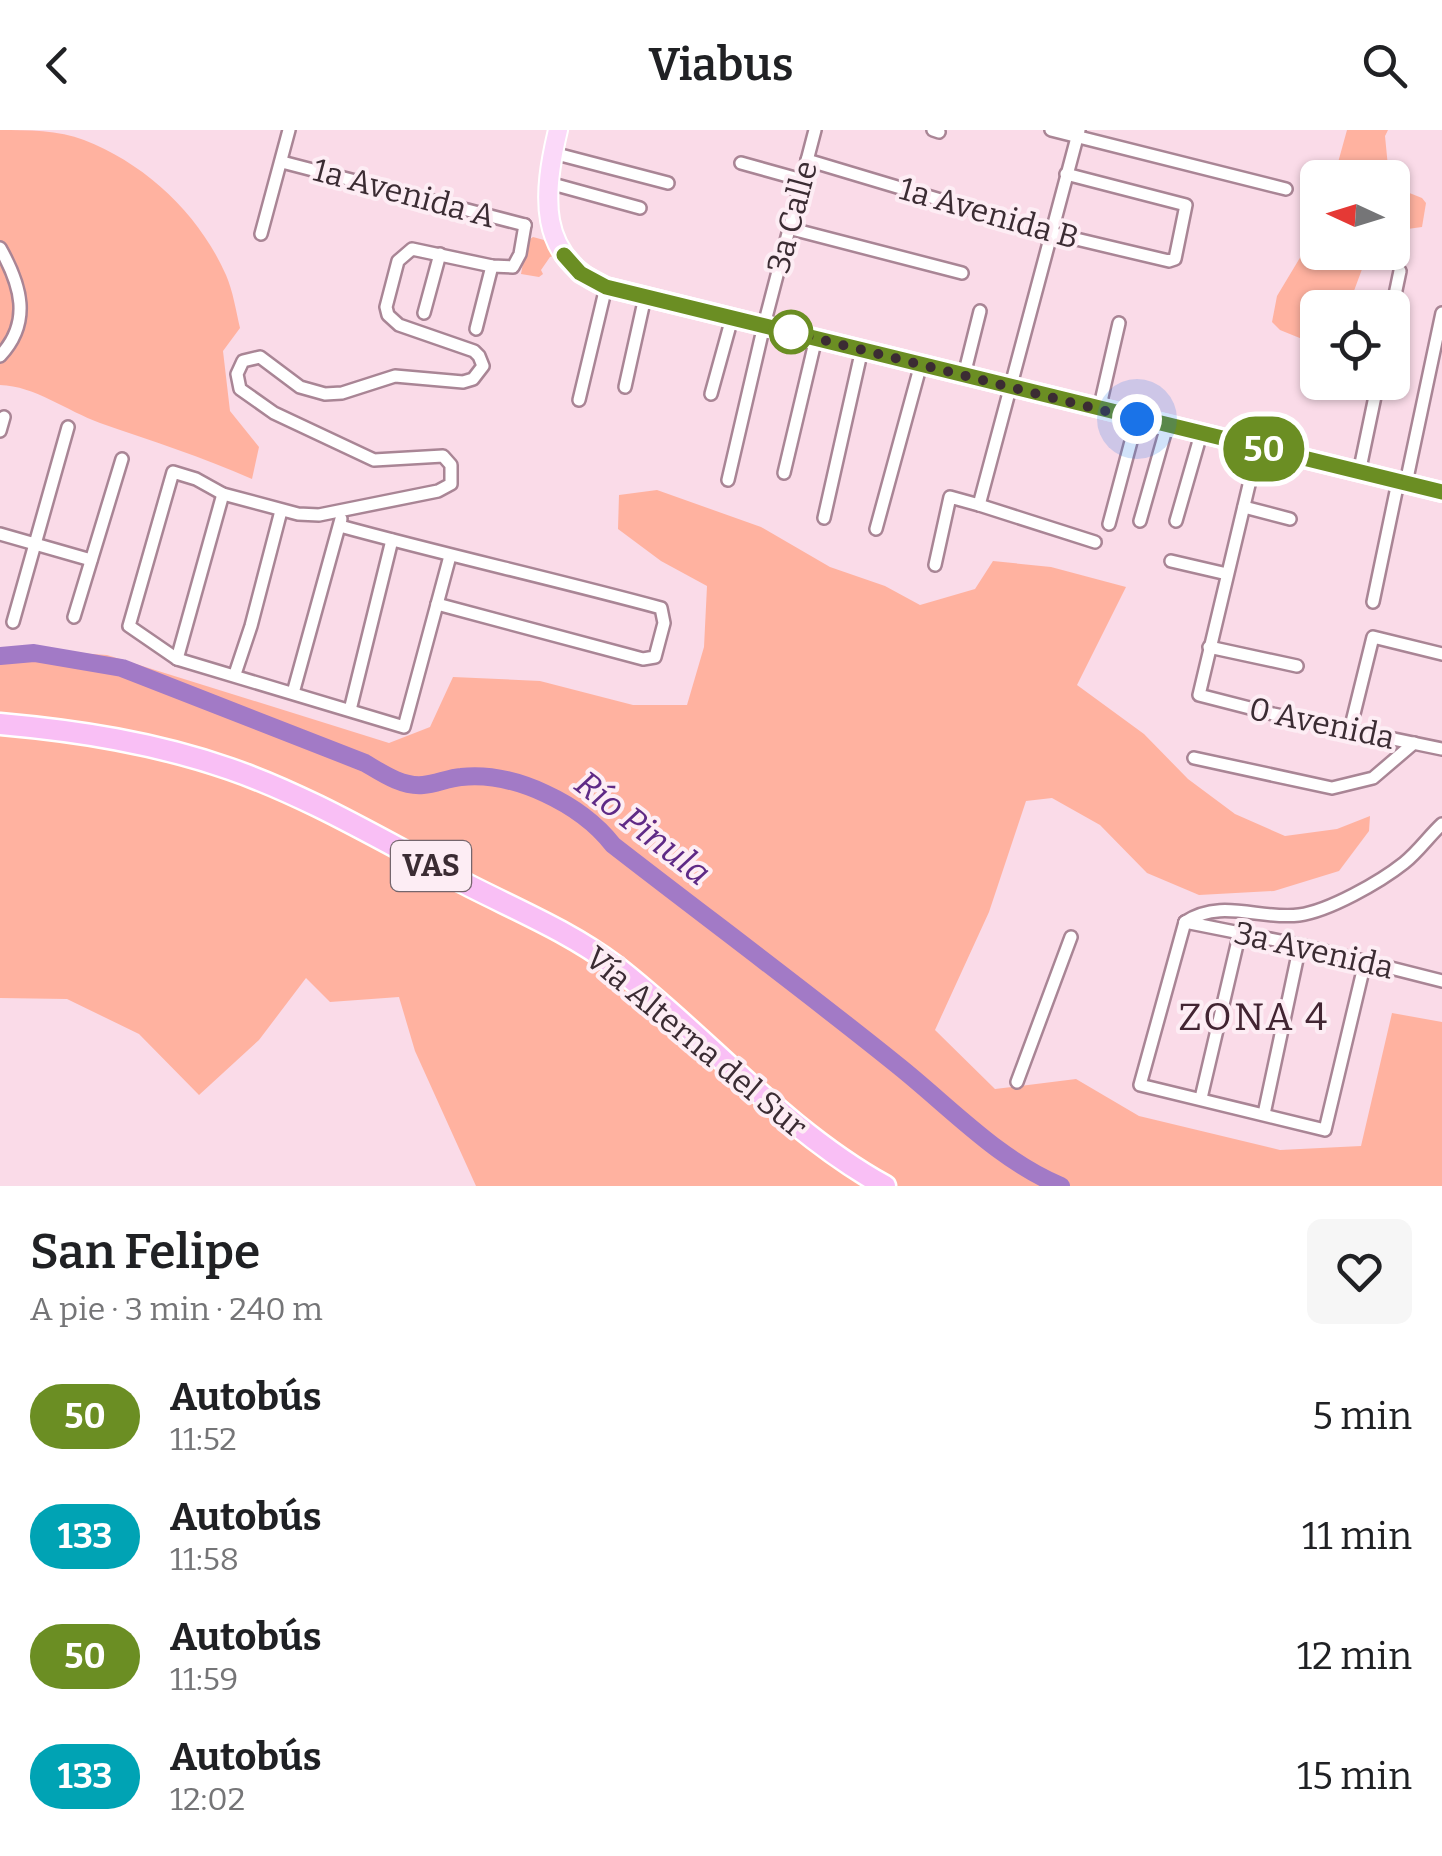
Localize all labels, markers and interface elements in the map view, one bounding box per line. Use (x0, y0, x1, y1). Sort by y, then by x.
icon: back (30, 38, 85, 93)
text: Viabus (649, 38, 793, 92)
icon: search (1357, 38, 1412, 93)
street label: 1a Avenida A (309, 150, 499, 236)
street label: 3a Calle (759, 157, 825, 277)
north arrow (1300, 160, 1410, 270)
map controls (1300, 160, 1410, 400)
street label: 1a Avenida B (895, 169, 1083, 257)
button: locate (1300, 290, 1410, 400)
unlabelled marker (770, 311, 812, 353)
your location (1112, 394, 1162, 444)
line badge: 50 (1219, 416, 1309, 482)
text: 50 (1243, 428, 1285, 470)
street label: 0 Avenida (1246, 689, 1398, 757)
water label: Río Pinula (567, 762, 719, 894)
road number: VAS (391, 841, 471, 891)
street label: 3a Avenida (1231, 913, 1397, 987)
street label: Vía Alterna del Sur (578, 938, 814, 1146)
district label: ZONA 4 (1178, 994, 1330, 1040)
button: heart (1307, 1219, 1412, 1324)
text: San Felipe (30, 1223, 260, 1281)
text: A pie · 3 min · 240 m (30, 1290, 323, 1328)
text: Autobús (170, 1374, 322, 1420)
text: 5 min (1312, 1393, 1412, 1439)
text: 50 (64, 1395, 106, 1437)
text: 11:52 (170, 1420, 237, 1458)
text: Autobús (170, 1494, 322, 1540)
text: 11 min (1302, 1513, 1412, 1559)
text: 133 (58, 1515, 112, 1557)
text: 11:58 (170, 1540, 239, 1578)
text: Autobús (170, 1614, 322, 1660)
text: 12 min (1297, 1633, 1412, 1679)
text: 50 (64, 1635, 106, 1677)
text: 11:59 (170, 1660, 238, 1698)
text: Autobús (170, 1734, 322, 1780)
text: 15 min (1297, 1753, 1412, 1799)
text: 133 (58, 1755, 112, 1797)
text: 12:02 (170, 1780, 245, 1818)

